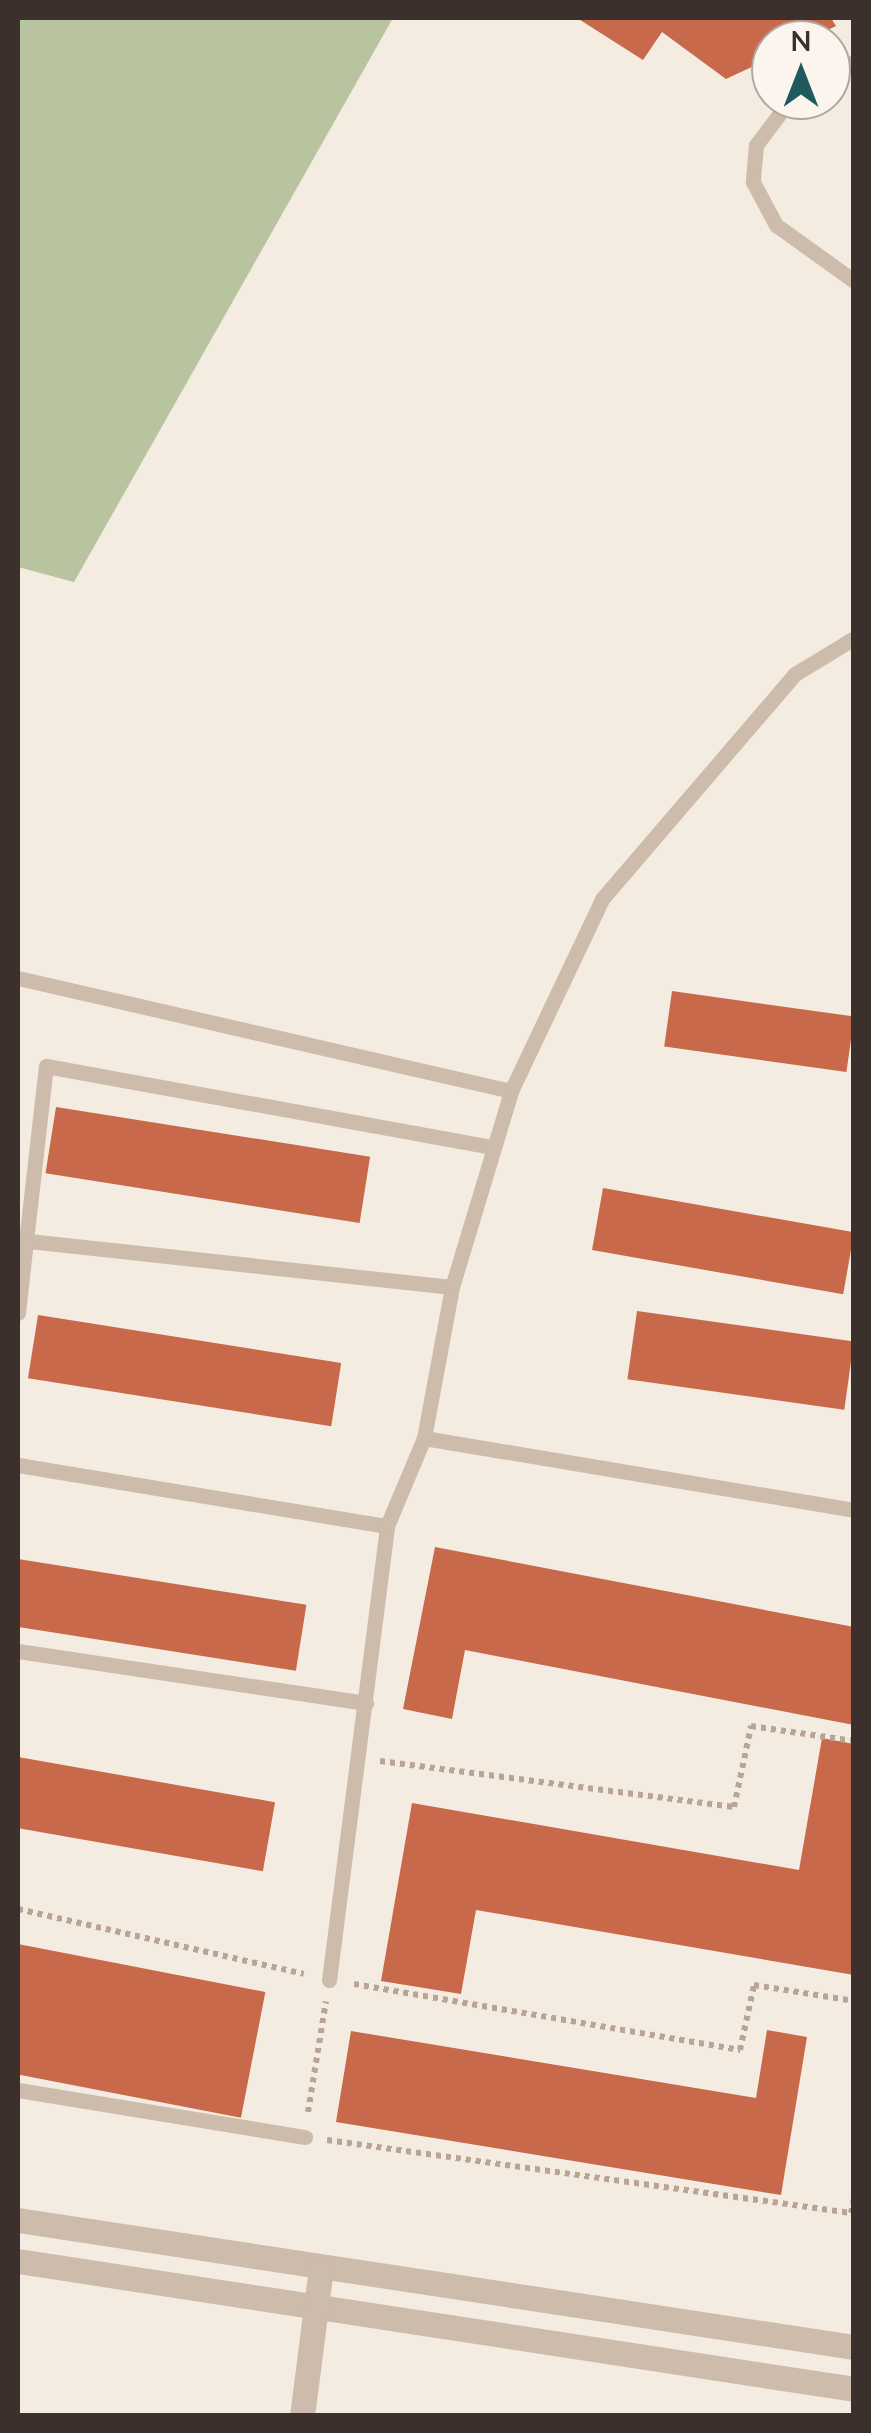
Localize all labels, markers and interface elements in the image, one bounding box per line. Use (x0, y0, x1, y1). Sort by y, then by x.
north arrow (751, 20, 851, 120)
text: N (791, 23, 811, 61)

